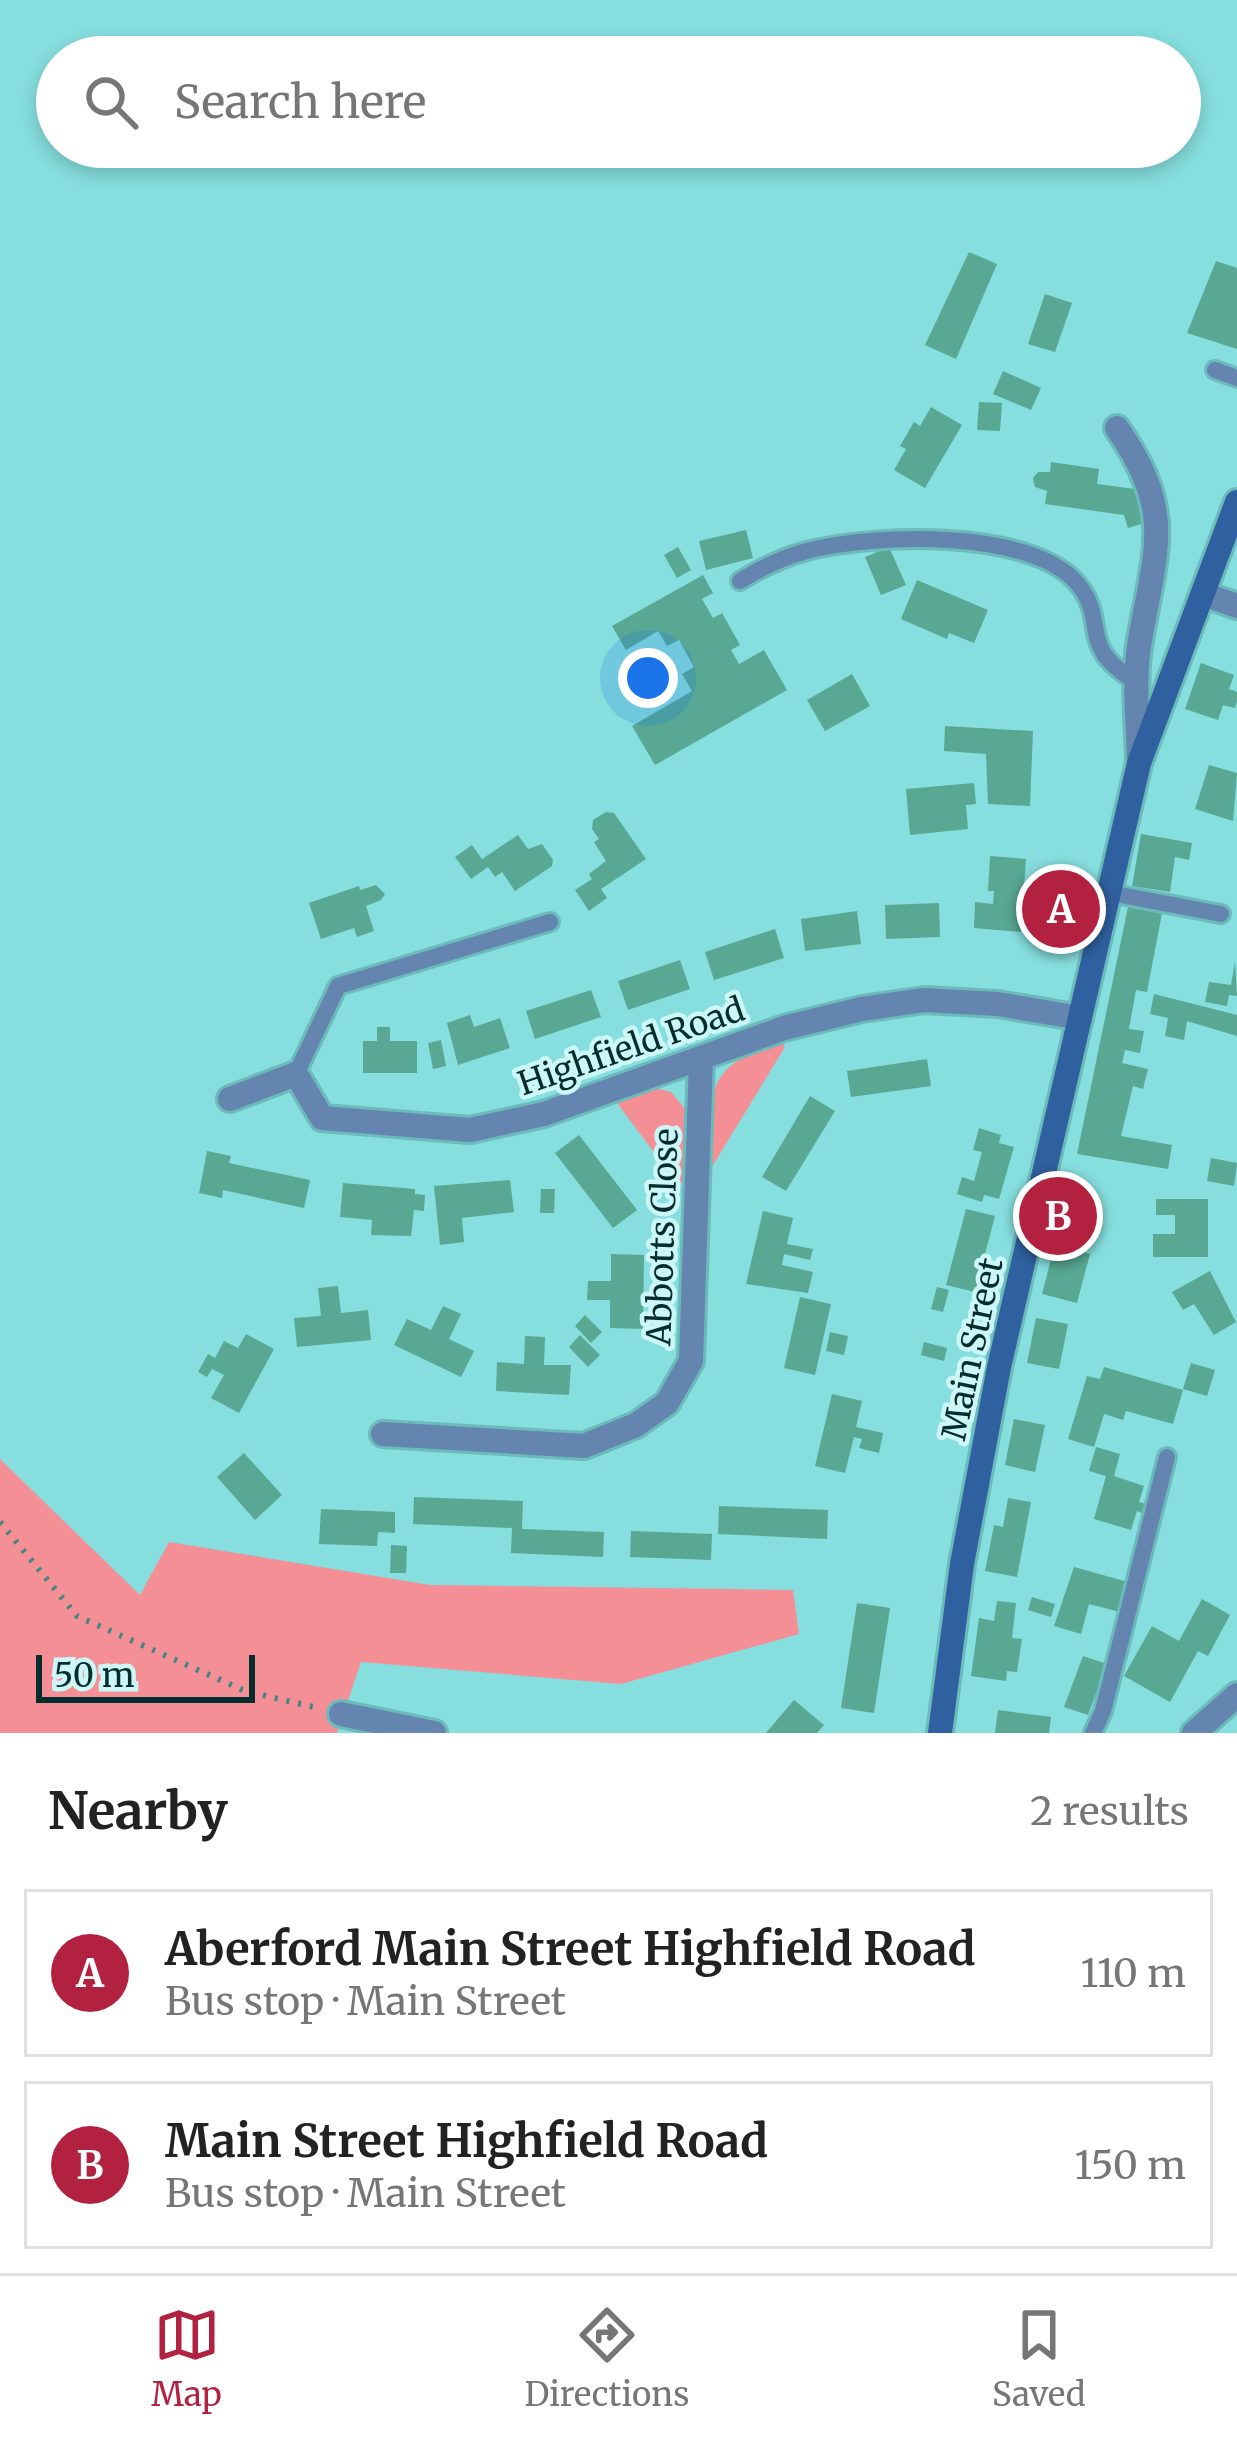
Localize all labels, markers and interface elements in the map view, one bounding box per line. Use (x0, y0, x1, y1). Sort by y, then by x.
search box (36, 36, 1201, 168)
icon: search (78, 69, 144, 135)
text: Search here (174, 74, 426, 130)
your location (618, 648, 678, 708)
pin: A (1022, 864, 1100, 954)
street label: Highfield Road (513, 989, 750, 1104)
street label: Abbotts Close (638, 1128, 687, 1347)
pin: B (1019, 1171, 1097, 1261)
street label: Main Street (933, 1254, 1012, 1444)
scale bar (36, 1649, 255, 1702)
text: 50 m (54, 1655, 135, 1696)
text: Nearby (48, 1779, 228, 1843)
text: 2 results (1030, 1787, 1189, 1836)
text: Aberford Main Street Highfield Road (165, 1921, 976, 1977)
text: A (76, 1949, 104, 1998)
text: 110 m (1081, 1949, 1186, 1998)
text: Bus stop · Main Street (165, 1977, 566, 2026)
text: Main Street Highfield Road (165, 2113, 768, 2169)
text: B (76, 2141, 104, 2190)
text: 150 m (1074, 2141, 1186, 2190)
text: Bus stop · Main Street (165, 2169, 566, 2218)
tab: Map (151, 2302, 222, 2415)
tab: Directions (524, 2302, 689, 2415)
tab: Saved (992, 2302, 1086, 2415)

